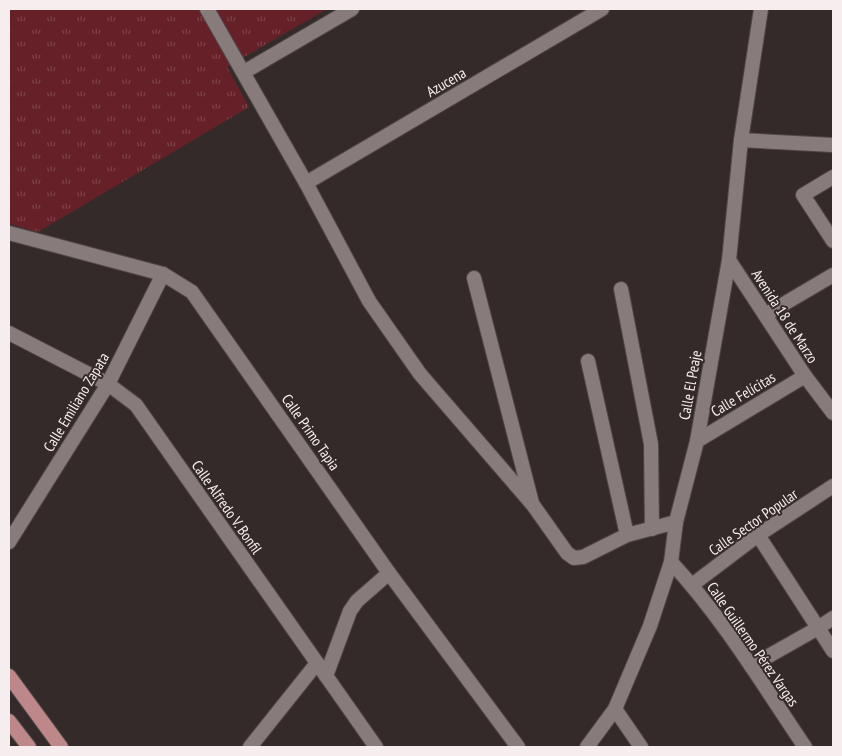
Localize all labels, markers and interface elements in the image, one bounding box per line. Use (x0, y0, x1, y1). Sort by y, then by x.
street label: Azucena (423, 63, 469, 101)
street label: Avenida 18 de Marzo (748, 266, 822, 366)
street label: Calle Emiliano Zapata (39, 349, 113, 455)
street label: Calle El Peaje (675, 349, 705, 421)
street label: Calle Felícitas (707, 367, 779, 421)
street label: Calle Primo Tapia (278, 390, 344, 474)
street label: Calle Alfredo V. Bonfil (188, 456, 267, 558)
street label: Calle Sector Popular (705, 484, 802, 560)
street label: Calle Guillermo Pérez Vargas (703, 578, 803, 710)

